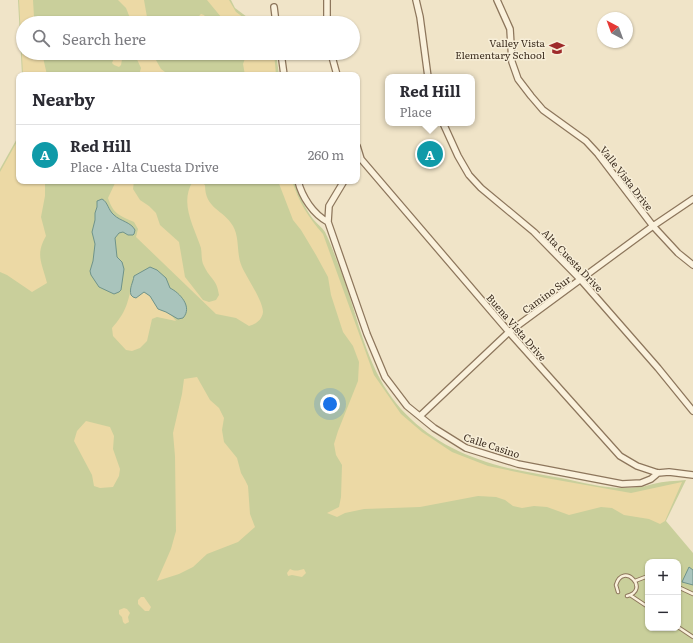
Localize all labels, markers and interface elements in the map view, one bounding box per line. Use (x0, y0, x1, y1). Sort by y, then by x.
north arrow (597, 12, 633, 48)
search box (16, 16, 360, 60)
icon: search (30, 27, 52, 49)
text: Search here (62, 27, 146, 50)
place label: Valley Vista Elementary School (455, 35, 546, 62)
school or university icon: Valley Vista Elementary School (548, 39, 566, 57)
popup (385, 74, 475, 126)
text: Red Hill (399, 79, 461, 102)
text: Nearby (32, 86, 95, 111)
text: Place (399, 102, 432, 121)
text: Red Hill (70, 134, 131, 157)
pin: A (417, 139, 443, 169)
street label: Valle Vista Drive (597, 142, 657, 214)
text: A (40, 145, 50, 164)
text: 260 m (308, 145, 344, 164)
text: Place · Alta Cuesta Drive (70, 157, 219, 176)
street label: Alta Cuesta Drive (539, 225, 607, 295)
street label: Camino Sur (519, 271, 574, 317)
street label: Buena Vista Drive (484, 290, 550, 364)
your location (320, 394, 340, 414)
street label: Calle Casino (462, 429, 522, 461)
map controls (645, 559, 681, 631)
button: + (645, 559, 681, 595)
button: − (645, 595, 681, 631)

